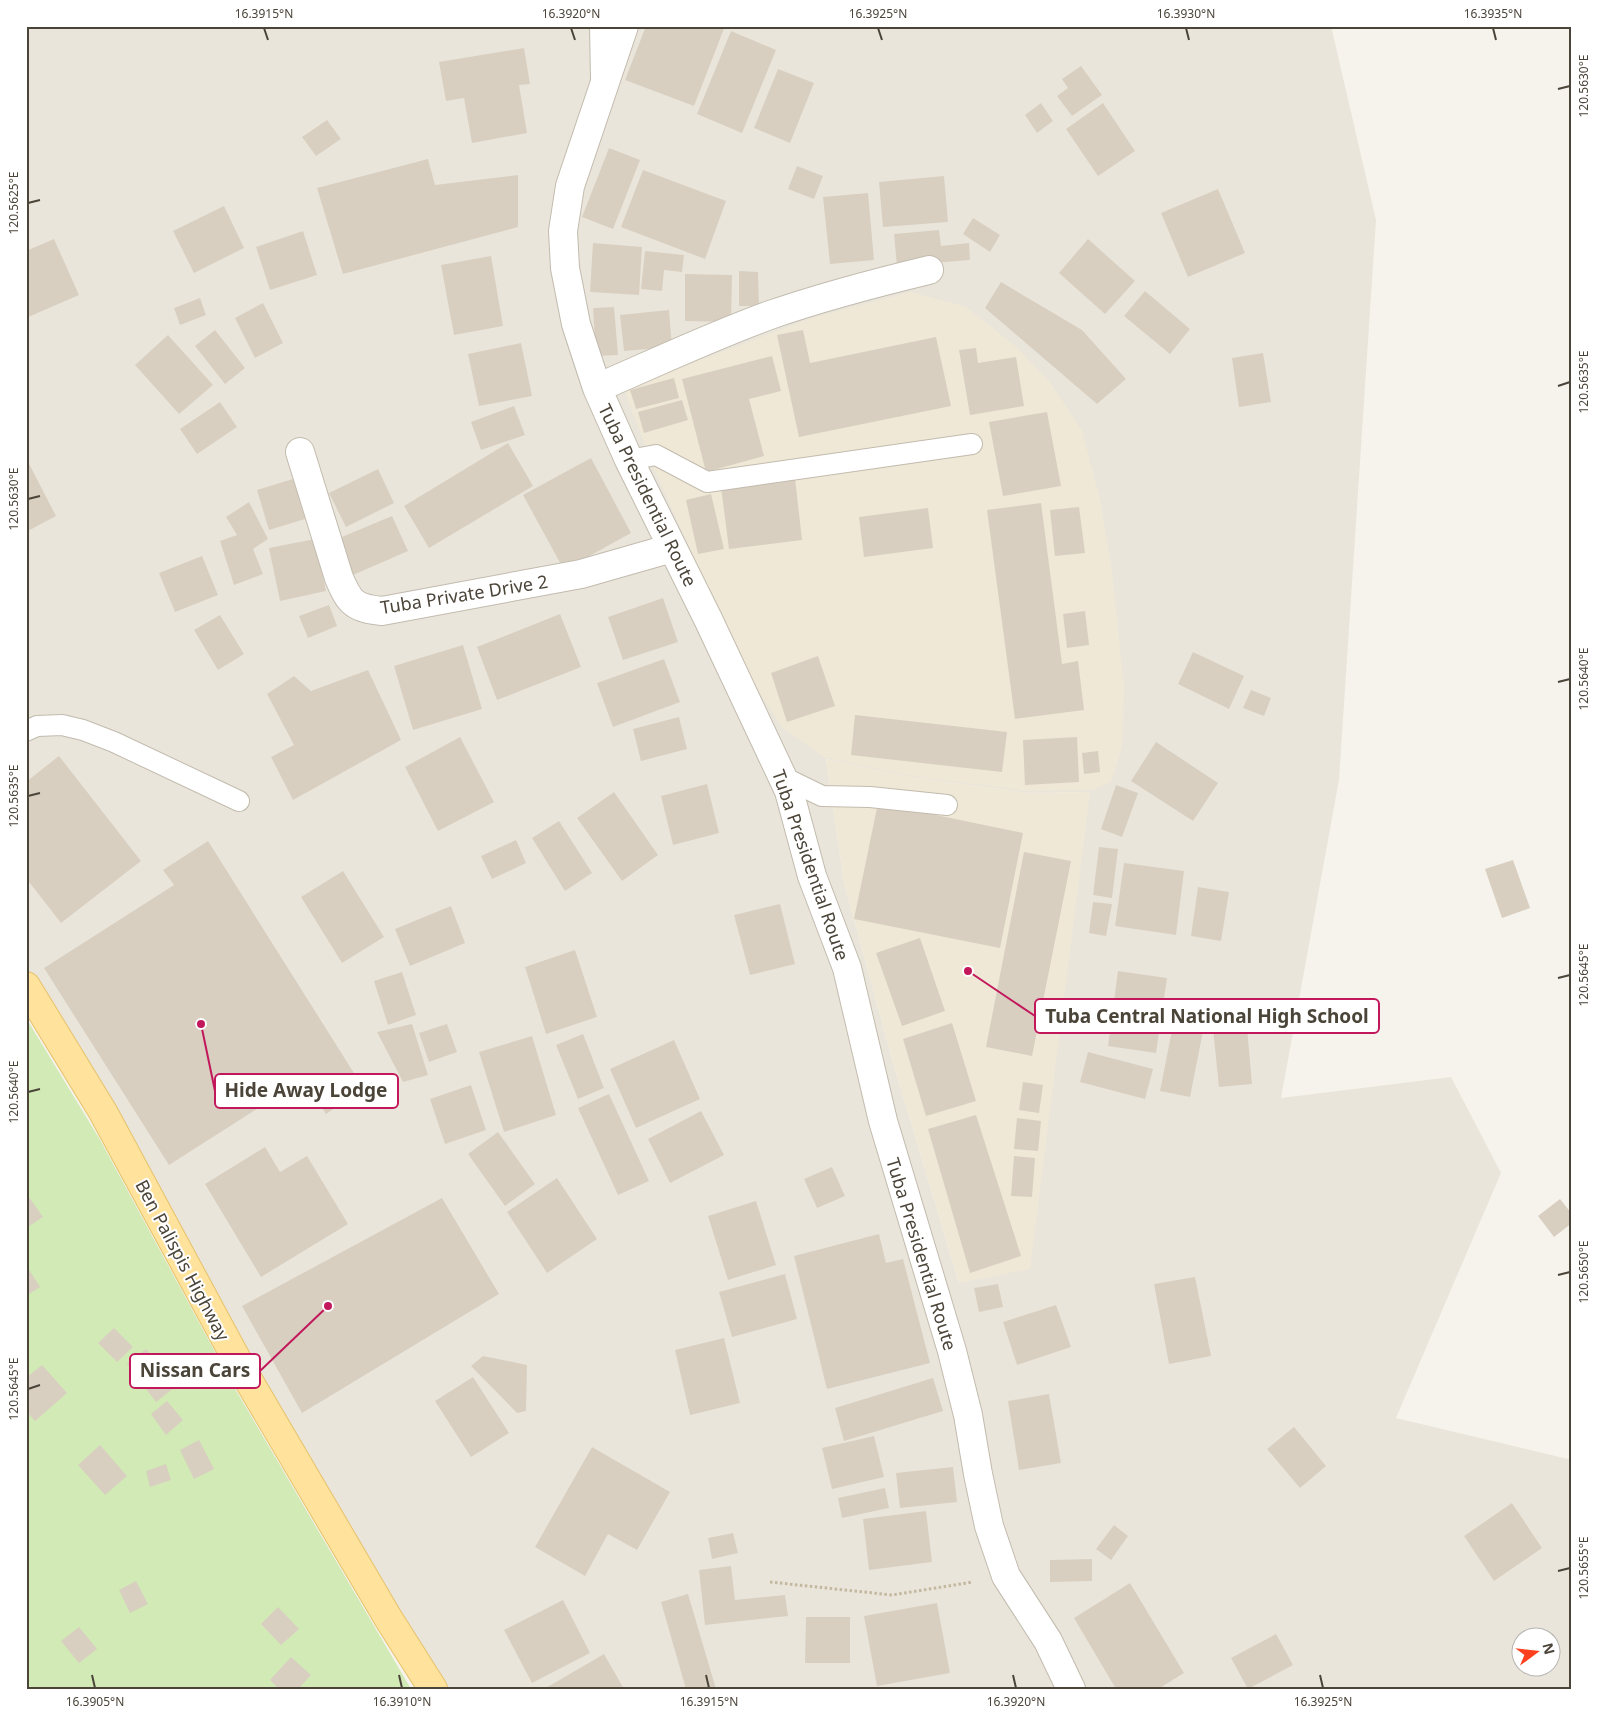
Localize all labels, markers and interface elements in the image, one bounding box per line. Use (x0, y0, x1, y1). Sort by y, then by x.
text: 16.3915°N (235, 5, 293, 22)
text: 16.3920°N (542, 5, 600, 22)
text: 16.3925°N (849, 5, 907, 22)
text: 16.3930°N (1157, 5, 1215, 22)
text: 16.3935°N (1464, 5, 1522, 22)
text: 120.5630°E (1575, 54, 1592, 118)
text: 120.5625°E (5, 171, 22, 235)
text: 120.5635°E (1575, 350, 1592, 414)
street label: Tuba Presidential Route (593, 400, 703, 590)
text: 120.5630°E (5, 467, 22, 531)
street label: Tuba Private Drive 2 (379, 569, 549, 619)
text: 120.5640°E (1575, 647, 1592, 711)
text: 120.5635°E (5, 764, 22, 828)
street label: Tuba Presidential Route (767, 766, 855, 964)
text: 120.5645°E (1575, 943, 1592, 1007)
callout: Tuba Central National High School (1035, 999, 1379, 1033)
text: Tuba Central National High School (1045, 1003, 1369, 1029)
text: 120.5640°E (5, 1060, 22, 1124)
callout: Hide Away Lodge (215, 1074, 398, 1108)
text: Hide Away Lodge (225, 1077, 387, 1103)
street label: Tuba Presidential Route (881, 1155, 963, 1353)
street label: Ben Palispis Highway (130, 1175, 236, 1345)
text: 120.5650°E (1575, 1240, 1592, 1304)
callout: Nissan Cars (130, 1354, 260, 1388)
text: 120.5645°E (5, 1357, 22, 1421)
text: Nissan Cars (140, 1357, 250, 1383)
text: 120.5655°E (1575, 1536, 1592, 1600)
north arrow (1510, 1628, 1560, 1678)
text: N (1538, 1641, 1560, 1656)
text: 16.3905°N (66, 1693, 124, 1710)
text: 16.3910°N (373, 1693, 431, 1710)
text: 16.3915°N (680, 1693, 738, 1710)
text: 16.3920°N (987, 1693, 1045, 1710)
text: 16.3925°N (1294, 1693, 1352, 1710)

